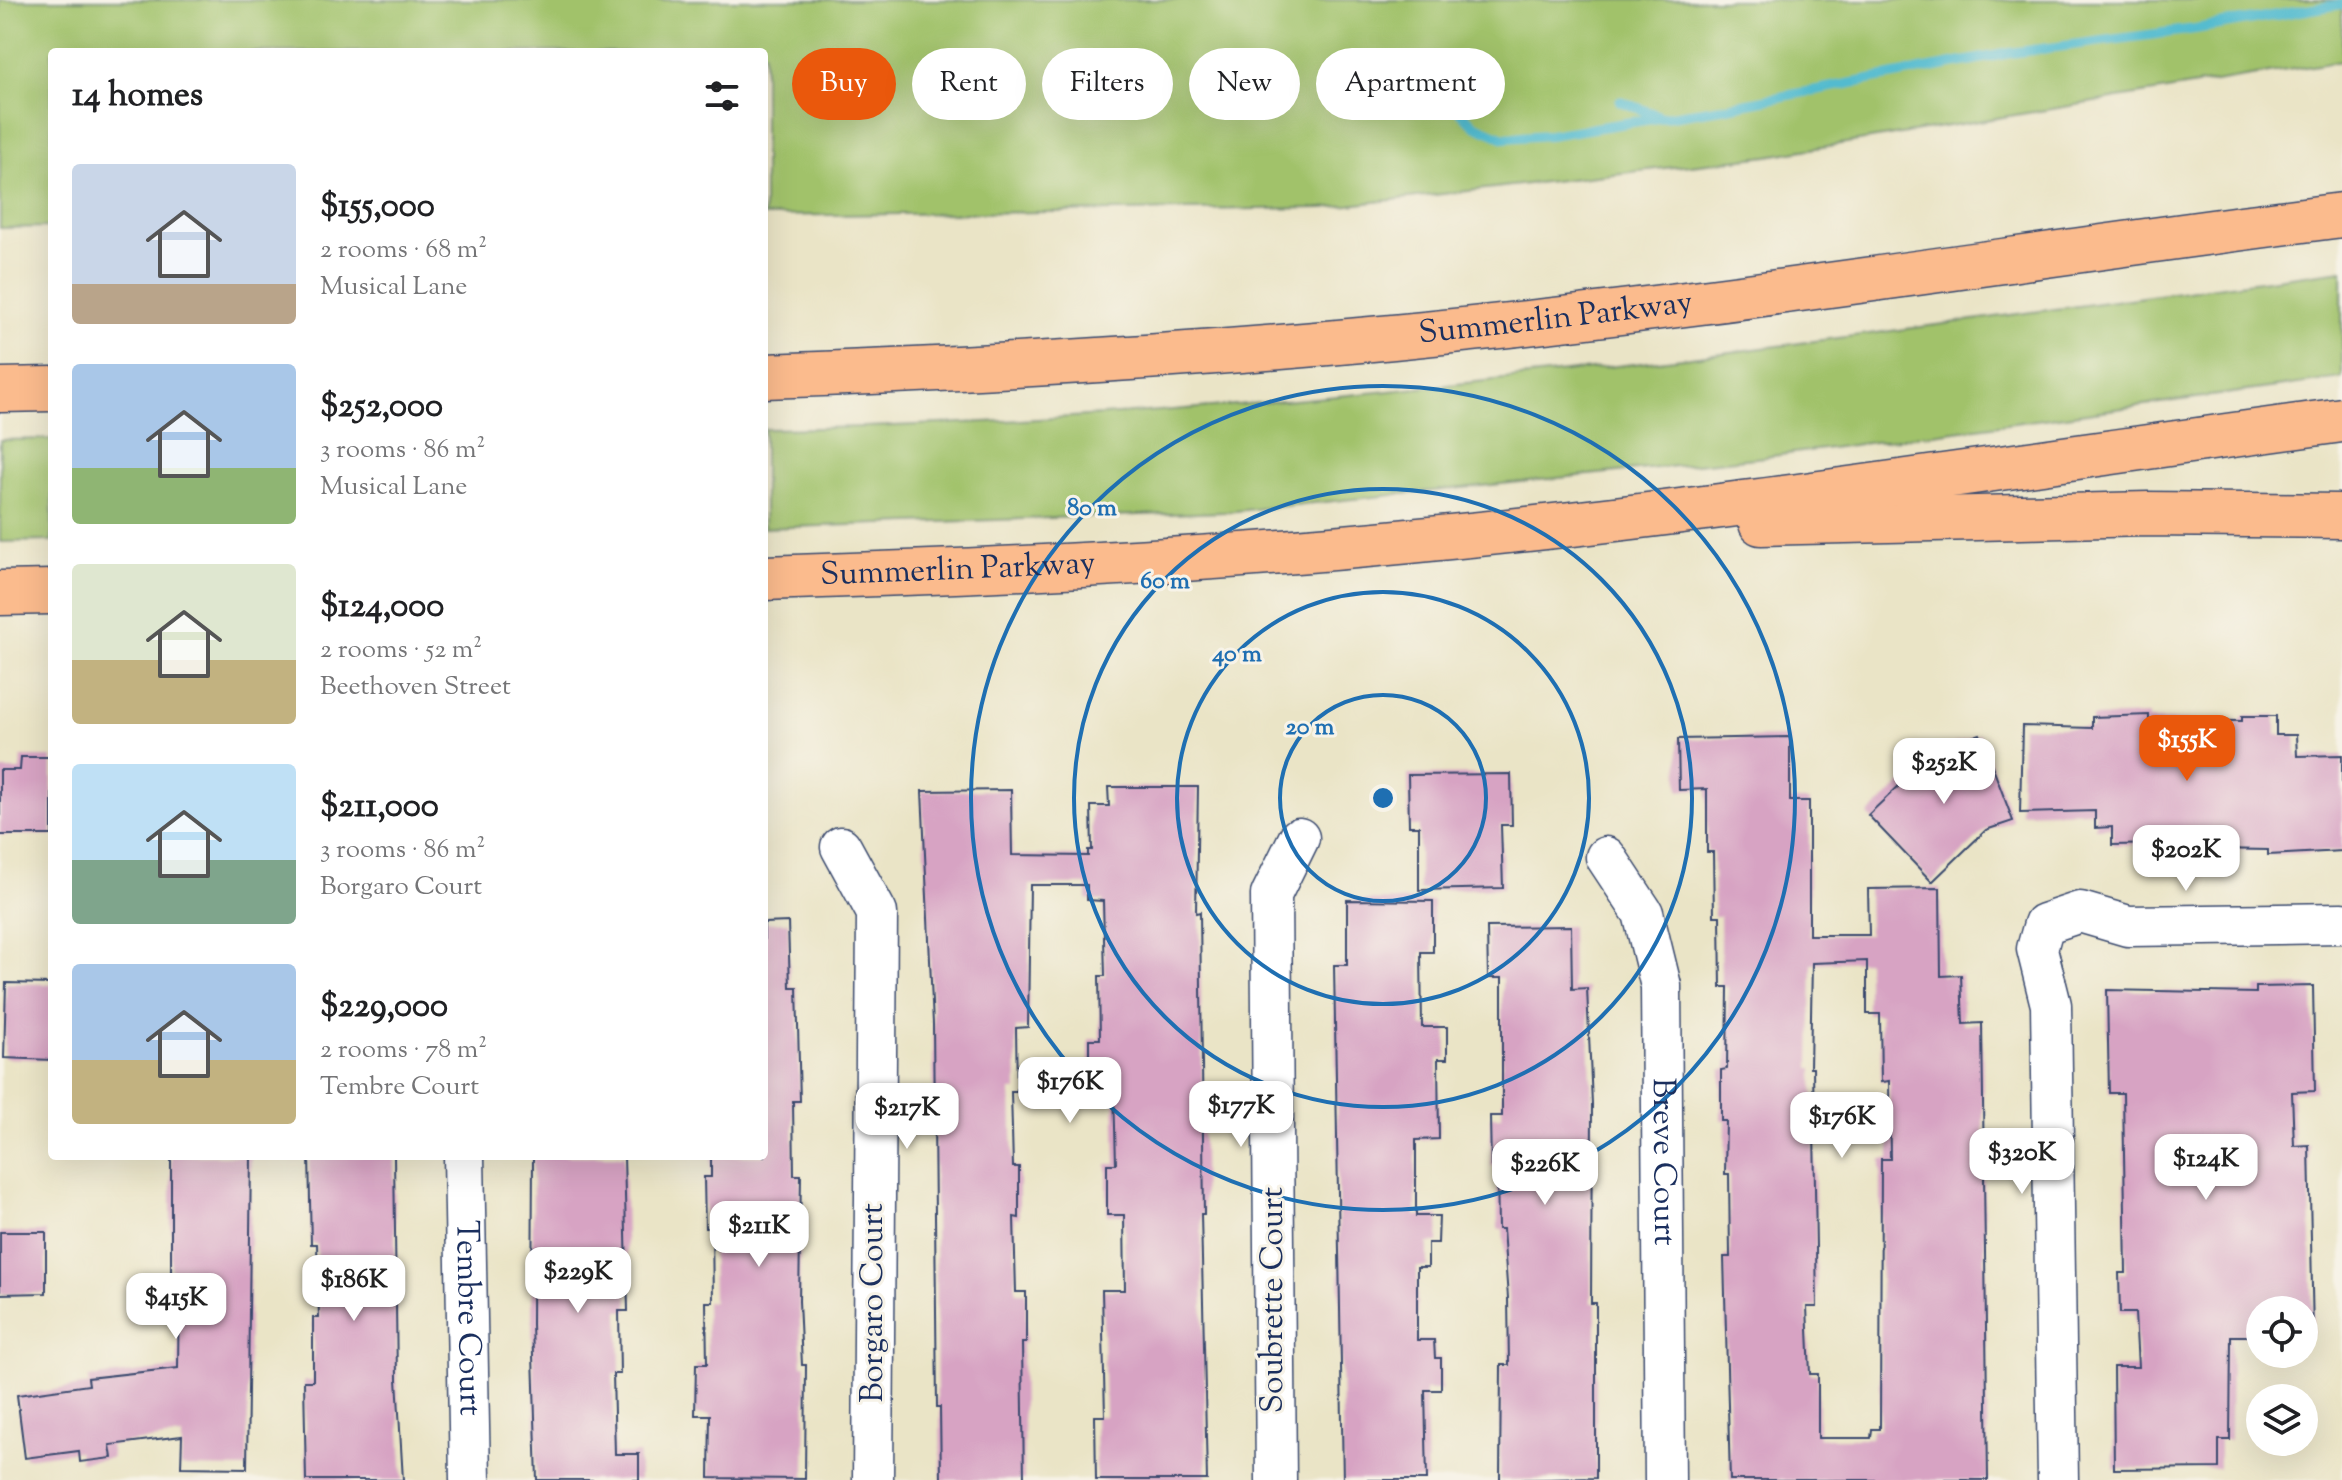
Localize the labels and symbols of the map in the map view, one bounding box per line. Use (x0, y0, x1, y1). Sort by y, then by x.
street label: Summerlin Parkway (1417, 280, 1695, 357)
text: 80 m (1067, 492, 1117, 526)
street label: Summerlin Parkway (819, 541, 1097, 599)
text: 60 m (1140, 565, 1190, 599)
text: 40 m (1211, 638, 1262, 672)
text: 20 m (1286, 711, 1335, 745)
pin: $155K (2131, 715, 2243, 783)
pin: $252K (1888, 738, 2000, 806)
centre of rings (1369, 784, 1397, 812)
pin: $202K (2130, 825, 2242, 893)
pin: $176K (1014, 1057, 1126, 1125)
street label: Breve Court (1639, 1077, 1686, 1246)
pin: $177K (1185, 1081, 1297, 1149)
pin: $217K (851, 1083, 963, 1151)
pin: $176K (1786, 1092, 1898, 1160)
pin: $320K (1966, 1128, 2078, 1196)
pin: $124K (2150, 1134, 2262, 1202)
pin: $226K (1489, 1139, 1601, 1207)
street label: Soubrette Court (1251, 1187, 1297, 1413)
pin: $211K (703, 1201, 815, 1269)
street label: Borgaro Court (851, 1203, 897, 1403)
street label: Tembre Court (442, 1220, 492, 1416)
pin: $229K (522, 1247, 634, 1315)
pin: $186K (298, 1255, 410, 1323)
pin: $415K (120, 1273, 232, 1341)

